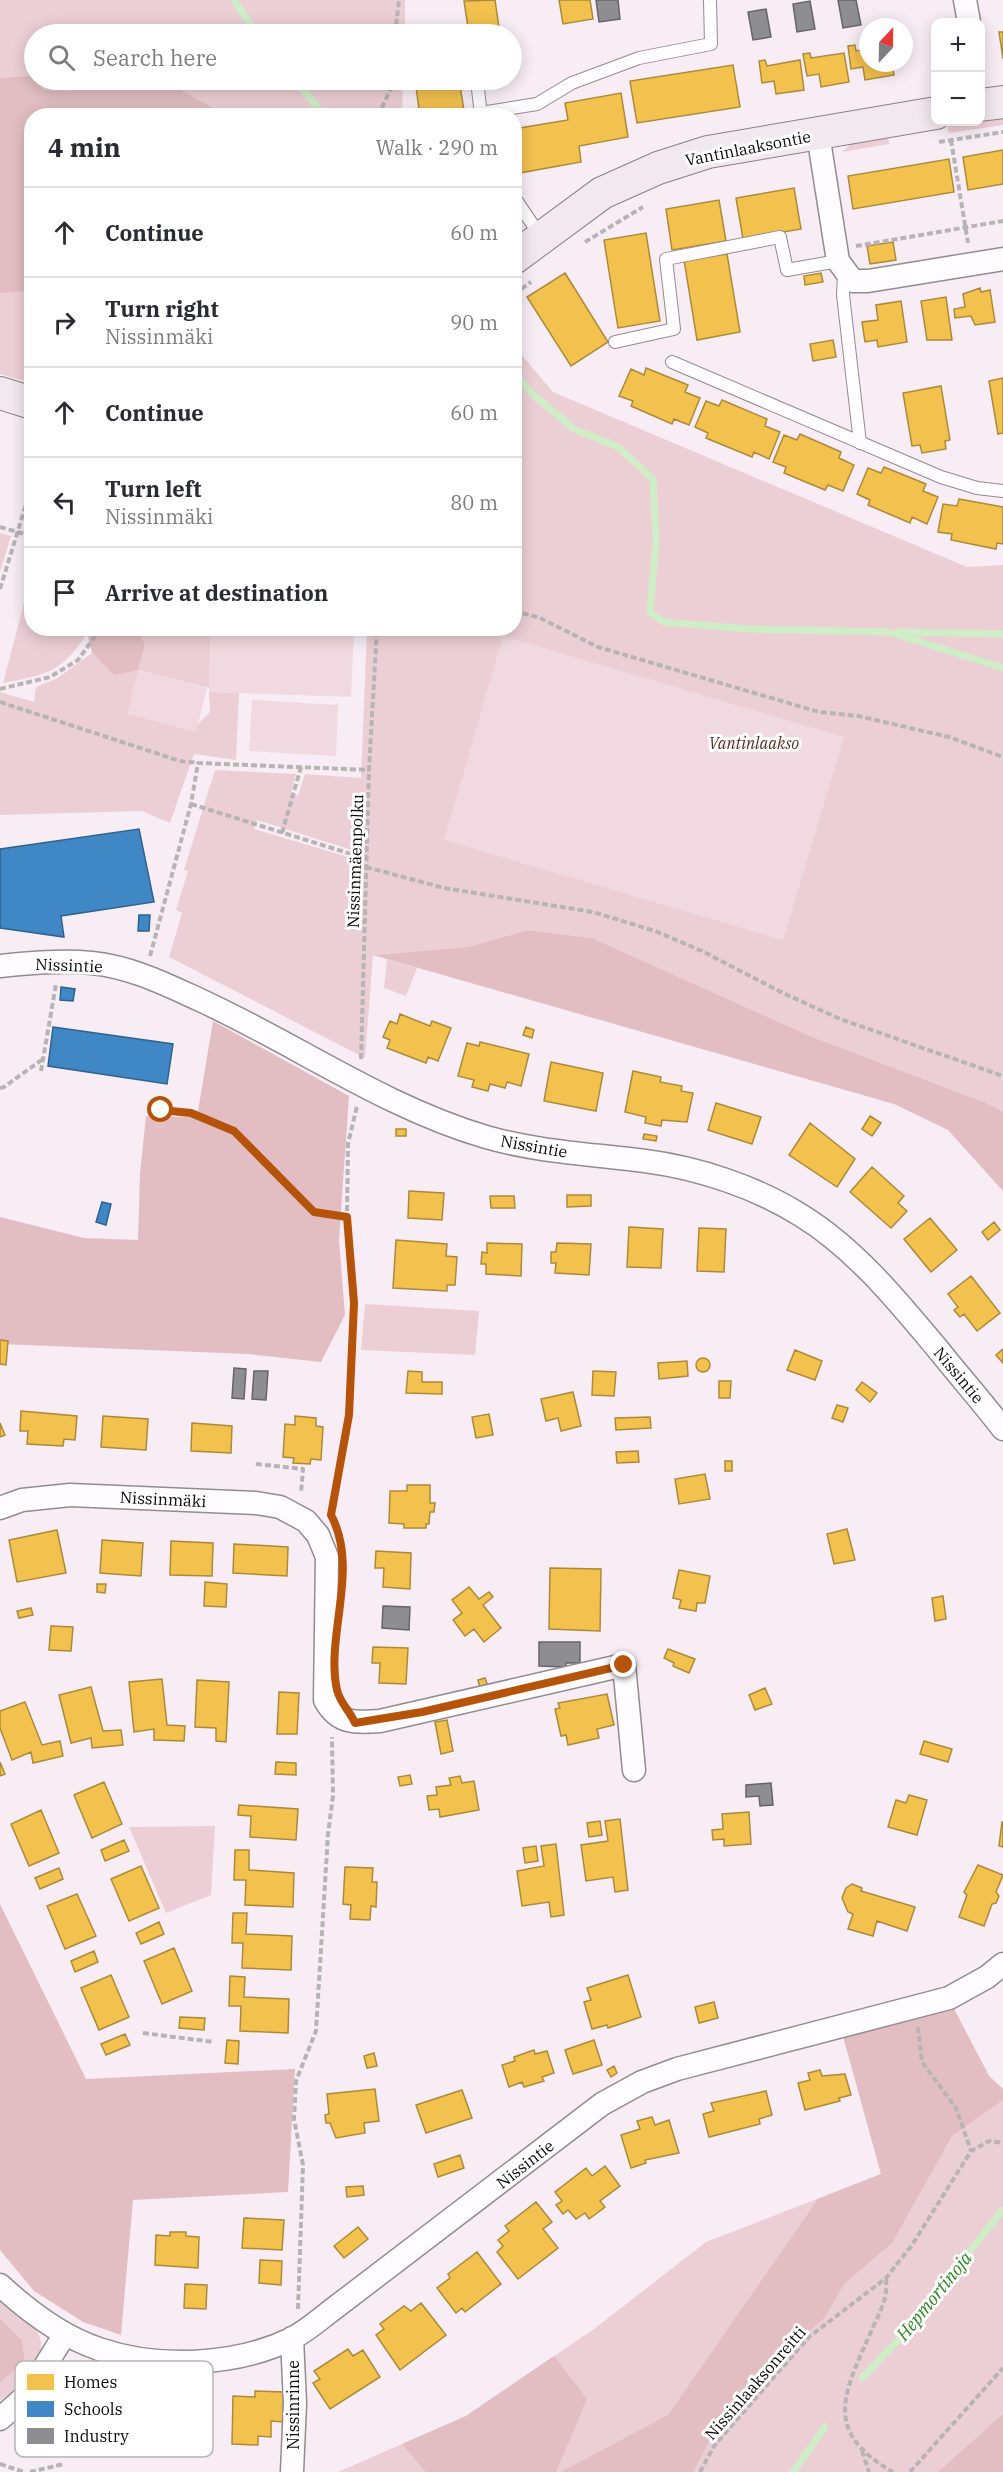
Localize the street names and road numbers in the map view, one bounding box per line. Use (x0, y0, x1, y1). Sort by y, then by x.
street label: Vantinlaaksontie (684, 126, 812, 170)
street label: Nissinmäenpolku (343, 794, 367, 928)
street label: Nissintie (35, 954, 103, 976)
street label: Nissintie (499, 1130, 569, 1162)
street label: Nissintie (930, 1343, 988, 1407)
street label: Nissinmäki (119, 1487, 207, 1511)
street label: Nissintie (492, 2135, 558, 2193)
street label: Nissinlaaksonreitti (700, 2322, 810, 2444)
street label: Nissinrinne (283, 2360, 303, 2450)

